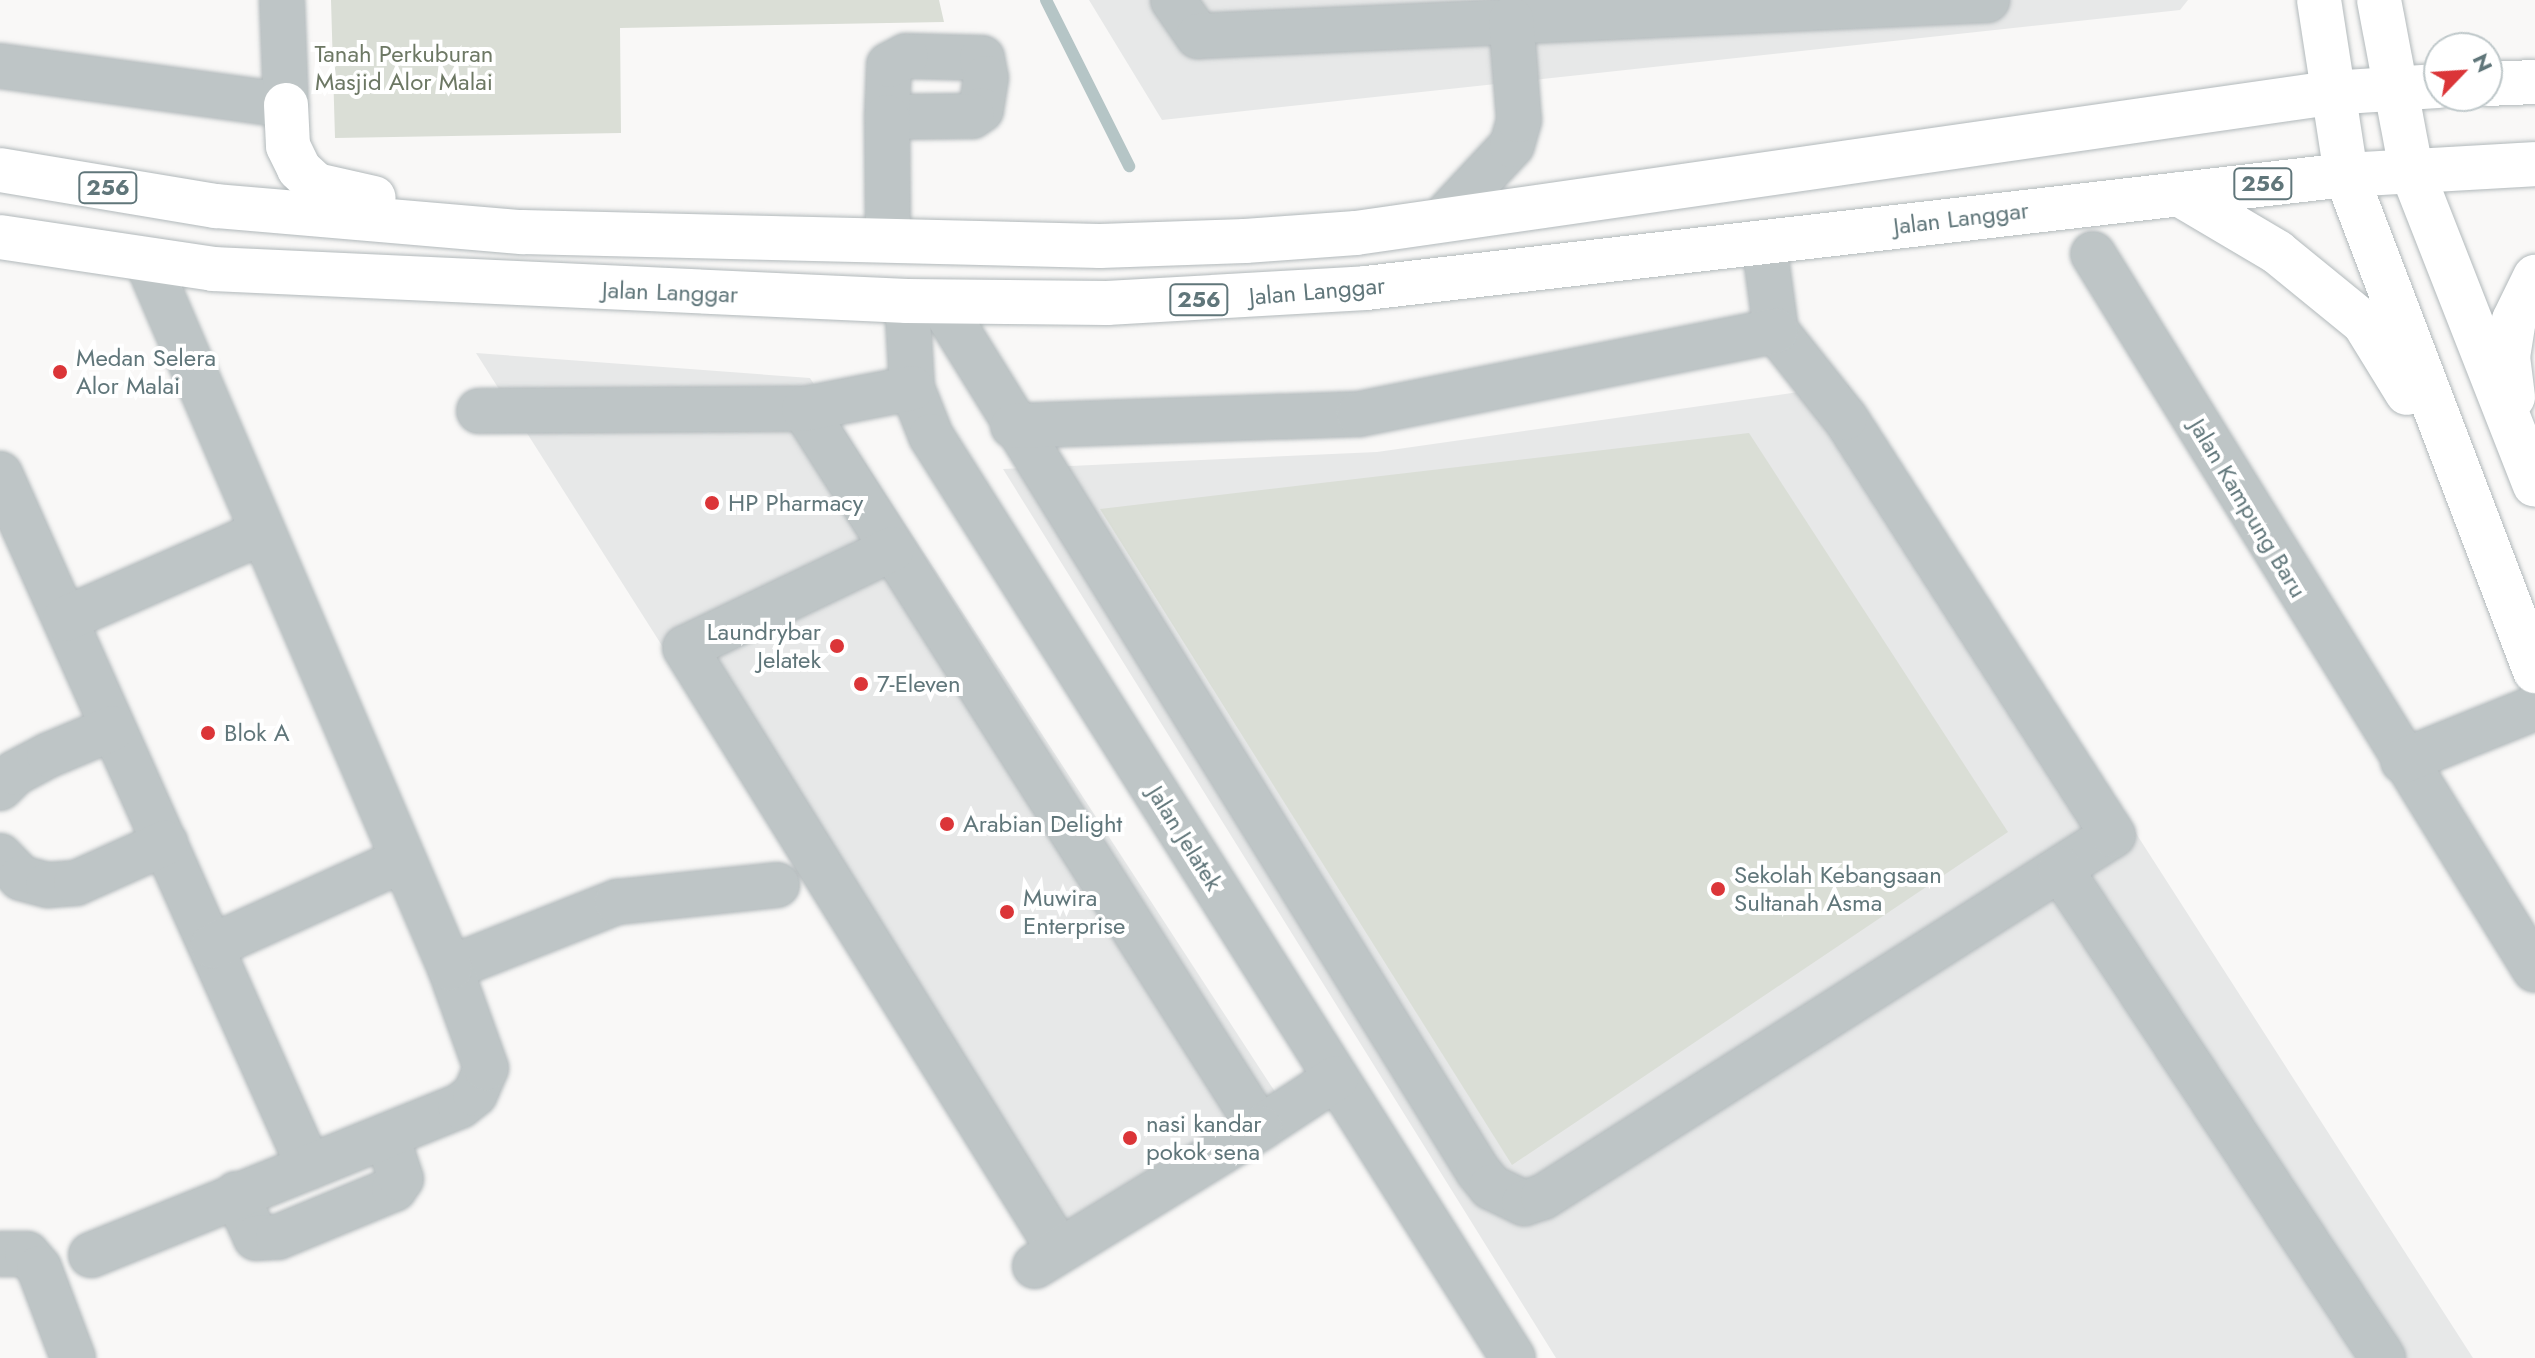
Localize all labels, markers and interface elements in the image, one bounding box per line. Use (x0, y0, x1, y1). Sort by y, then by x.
north arrow (2423, 32, 2503, 112)
park label: Tanah Perkuburan Masjid Alor Malai (315, 40, 493, 96)
text: N (2465, 48, 2501, 77)
road number: 256 (2233, 166, 2293, 202)
road number: 256 (78, 170, 138, 206)
street label: Jalan Langgar (1892, 195, 2030, 241)
street label: Jalan Langgar (1248, 271, 1386, 311)
street label: Jalan Langgar (601, 275, 739, 309)
road number: 256 (1169, 282, 1229, 318)
place label: Medan Selera Alor Malai (76, 344, 216, 400)
marker: Medan Selera Alor Malai (51, 363, 69, 381)
street label: Jalan Kampung Baru (2183, 413, 2313, 603)
place label: HP Pharmacy (728, 489, 863, 517)
marker: HP Pharmacy (703, 494, 721, 512)
place label: Laundrybar Jelatek (707, 618, 821, 674)
marker: Laundrybar Jelatek (828, 637, 846, 655)
place label: 7-Eleven (877, 670, 961, 698)
marker: 7-Eleven (852, 675, 870, 693)
place label: Blok A (224, 719, 290, 747)
marker: Blok A (199, 724, 217, 742)
street label: Jalan Jelatek (1142, 780, 1228, 896)
place label: Arabian Delight (963, 810, 1122, 838)
marker: Arabian Delight (938, 815, 956, 833)
place label: Sekolah Kebangsaan Sultanah Asma (1734, 861, 1942, 917)
marker: Sekolah Kebangsaan Sultanah Asma (1709, 880, 1727, 898)
place label: Muwira Enterprise (1023, 884, 1125, 940)
marker: Muwira Enterprise (998, 903, 1016, 921)
place label: nasi kandar pokok sena (1146, 1110, 1261, 1166)
marker: nasi kandar pokok sena (1121, 1129, 1139, 1147)

